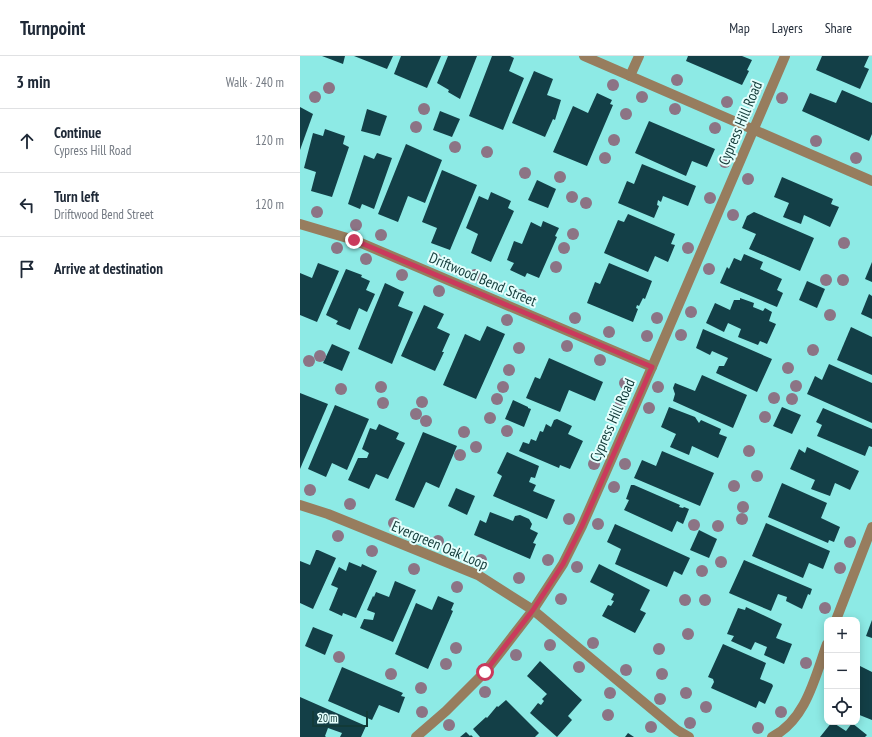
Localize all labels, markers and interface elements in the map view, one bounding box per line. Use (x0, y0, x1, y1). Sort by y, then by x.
text: Turnpoint (20, 16, 85, 40)
text: Map (729, 19, 750, 37)
text: Layers (772, 19, 803, 37)
text: Share (825, 19, 852, 37)
text: 3 min (16, 71, 50, 93)
text: Walk · 240 m (226, 74, 284, 91)
street label: Cypress Hill Road (714, 78, 766, 168)
text: Continue (54, 123, 101, 142)
icon: ahead (16, 130, 38, 152)
text: 120 m (255, 132, 284, 149)
text: Cypress Hill Road (54, 142, 131, 159)
text: Turn left (54, 187, 99, 206)
icon: left (16, 194, 38, 216)
text: 120 m (255, 196, 284, 213)
text: Driftwood Bend Street (54, 206, 154, 223)
route end (345, 231, 363, 249)
street label: Driftwood Bend Street (426, 248, 540, 310)
icon: arrive (16, 258, 38, 280)
text: Arrive at destination (54, 259, 163, 278)
street label: Cypress Hill Road (585, 375, 639, 465)
street label: Evergreen Oak Loop (389, 516, 491, 574)
map controls (824, 617, 860, 725)
button: + (824, 617, 860, 653)
button: − (824, 653, 860, 689)
route start (476, 663, 494, 681)
button: locate (824, 689, 860, 725)
scale bar (312, 709, 368, 728)
text: 20 m (318, 711, 337, 725)

